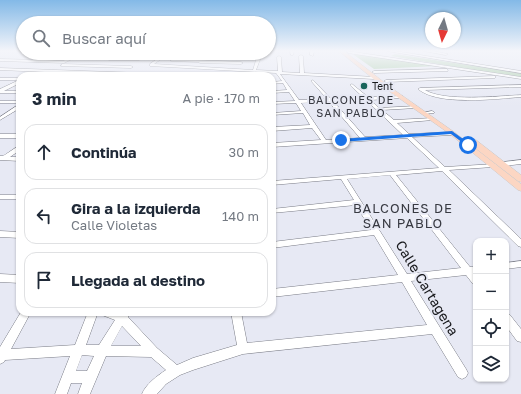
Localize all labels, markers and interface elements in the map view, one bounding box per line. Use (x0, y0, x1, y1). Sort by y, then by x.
north arrow (425, 12, 461, 48)
search box (16, 16, 276, 60)
icon: search (30, 27, 52, 49)
text: Buscar aquí (62, 29, 146, 47)
place label: Tent (372, 80, 393, 92)
marker: Tent (359, 81, 369, 91)
text: 3 min (32, 88, 76, 109)
text: A pie · 170 m (183, 90, 260, 106)
district label: BALCONES DE SAN PABLO (308, 93, 394, 119)
route end (332, 131, 350, 149)
route start (459, 136, 477, 154)
icon: ahead (33, 141, 55, 163)
text: Continúa (71, 143, 137, 161)
text: 30 m (229, 144, 259, 160)
text: Gira a la izquierda (71, 199, 201, 217)
district label: BALCONES DE SAN PABLO (353, 200, 453, 231)
icon: left (33, 205, 55, 227)
text: 140 m (222, 208, 259, 224)
text: Calle Violetas (71, 217, 157, 233)
street label: Calle Cartagena (392, 237, 462, 338)
map controls (473, 238, 509, 382)
button: + (473, 238, 509, 274)
icon: arrive (33, 269, 55, 291)
text: Llegada al destino (71, 271, 205, 289)
button: − (473, 274, 509, 310)
button: locate (473, 310, 509, 346)
button: layers (473, 346, 509, 382)

